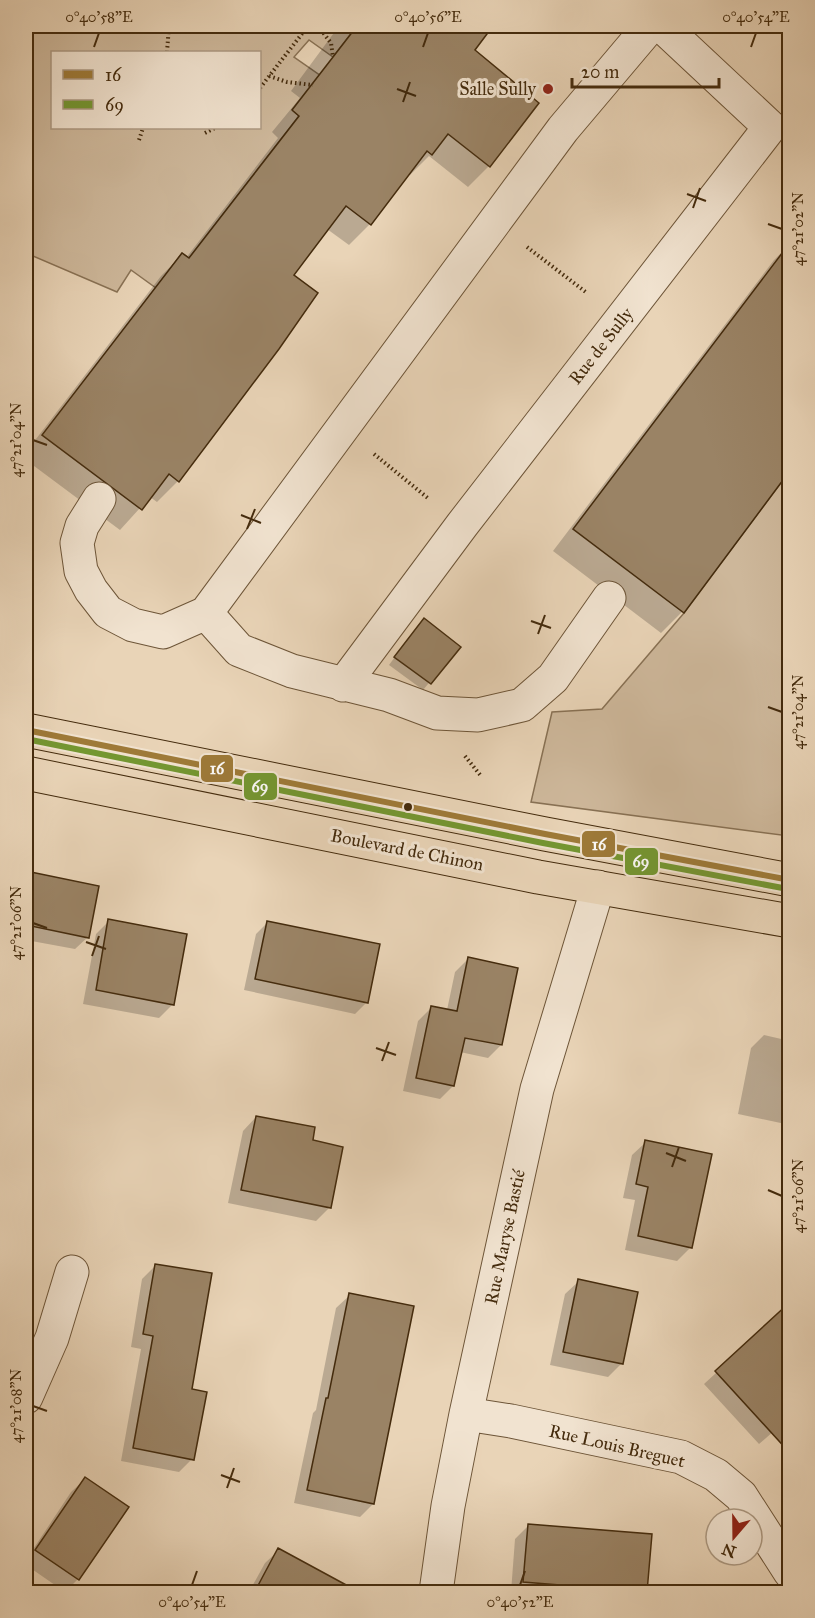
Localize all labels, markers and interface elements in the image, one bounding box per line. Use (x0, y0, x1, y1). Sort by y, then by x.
text: 0°40'58"E (65, 8, 133, 26)
text: 0°40'56"E (394, 8, 462, 26)
text: 0°40'54"E (722, 8, 790, 26)
legend (51, 51, 261, 129)
scale bar (572, 51, 719, 89)
text: 20 m (581, 61, 619, 83)
text: 16 (105, 64, 122, 86)
place label: Salle Sully (459, 78, 537, 100)
marker: Salle Sully (541, 82, 555, 96)
text: 69 (105, 94, 124, 116)
text: 47°21'02"N (789, 192, 807, 266)
street label: Rue de Sully (564, 303, 638, 389)
text: 47°21'04"N (7, 402, 25, 478)
text: 47°21'04"N (789, 674, 807, 750)
line badge: 16 (200, 754, 234, 783)
text: 16 (210, 759, 225, 778)
line badge: 69 (243, 772, 278, 801)
text: 69 (252, 777, 268, 797)
unlabelled marker (402, 801, 414, 813)
street label: Boulevard de Chinon (329, 824, 485, 876)
line badge: 16 (581, 830, 616, 858)
text: 16 (592, 835, 607, 854)
line badge: 69 (624, 847, 659, 876)
text: 69 (633, 852, 649, 872)
text: 47°21'06"N (7, 886, 25, 960)
text: 47°21'06"N (789, 1159, 807, 1233)
street label: Rue Maryse Bastié (480, 1167, 530, 1307)
text: 47°21'08"N (7, 1368, 25, 1443)
street label: Rue Louis Breguet (547, 1420, 688, 1473)
north arrow (704, 1507, 764, 1567)
text: N (719, 1539, 739, 1562)
text: 0°40'54"E (158, 1593, 226, 1611)
text: 0°40'52"E (486, 1593, 554, 1611)

